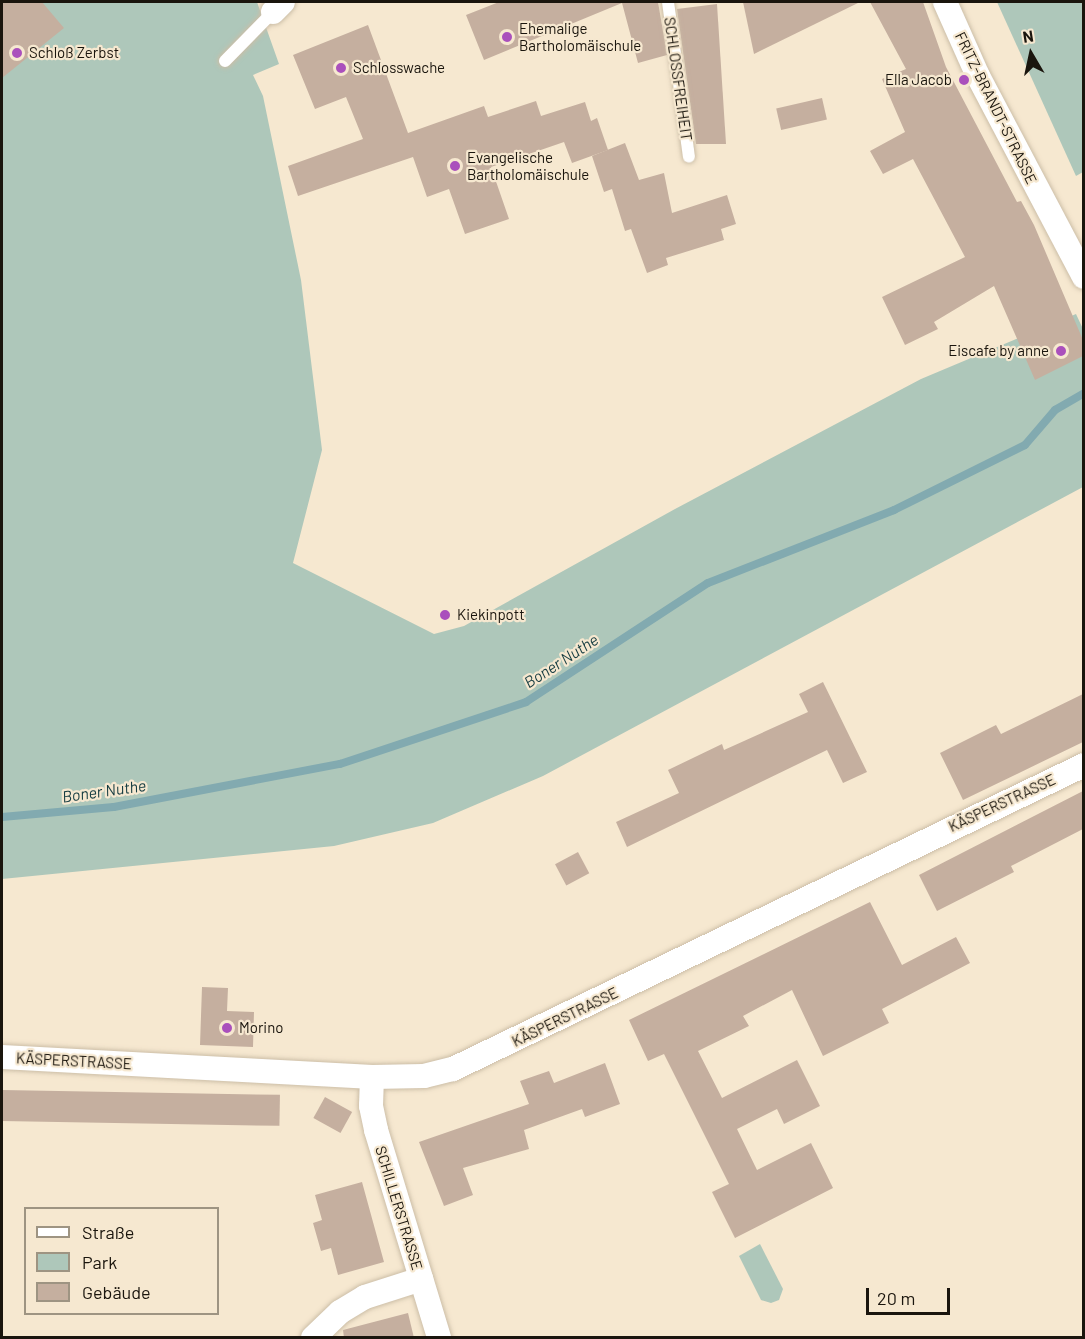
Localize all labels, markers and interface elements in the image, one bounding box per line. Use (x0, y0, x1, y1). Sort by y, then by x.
street label: SCHLOSSFREIHEIT (660, 16, 696, 142)
place label: Ehemalige Bartholomäischule (519, 19, 641, 54)
north arrow (1001, 24, 1061, 84)
street label: FRITZ-BRANDT-STRASSE (951, 29, 1041, 187)
marker: Ehemalige Bartholomäischule (500, 30, 514, 44)
place label: Schloß Zerbst (29, 44, 119, 62)
marker: Schloß Zerbst (10, 46, 24, 60)
place label: Schlosswache (353, 59, 445, 77)
marker: Schlosswache (334, 61, 348, 75)
place label: Ella Jacob (885, 71, 952, 89)
marker: Ella Jacob (957, 73, 971, 87)
place label: Evangelische Bartholomäischule (467, 148, 589, 183)
marker: Evangelische Bartholomäischule (448, 159, 462, 173)
place label: Eiscafe by anne (948, 342, 1049, 360)
marker: Eiscafe by anne (1054, 344, 1068, 358)
place label: Kiekinpott (457, 606, 525, 624)
marker: Kiekinpott (438, 608, 452, 622)
water label: Boner Nuthe (520, 630, 602, 692)
street label: KÄSPERSTRASSE (946, 770, 1058, 836)
water label: Boner Nuthe (61, 776, 147, 806)
street label: KÄSPERSTRASSE (509, 984, 621, 1050)
place label: Morino (239, 1019, 283, 1037)
marker: Morino (220, 1021, 234, 1035)
street label: KÄSPERSTRASSE (16, 1049, 132, 1073)
street label: SCHILLERSTRASSE (372, 1144, 426, 1272)
legend (24, 1207, 219, 1315)
text: Straße (82, 1221, 134, 1243)
text: Park (82, 1251, 117, 1273)
scale bar (869, 1276, 953, 1314)
text: Gebäude (82, 1281, 151, 1303)
text: 20 m (877, 1287, 915, 1309)

